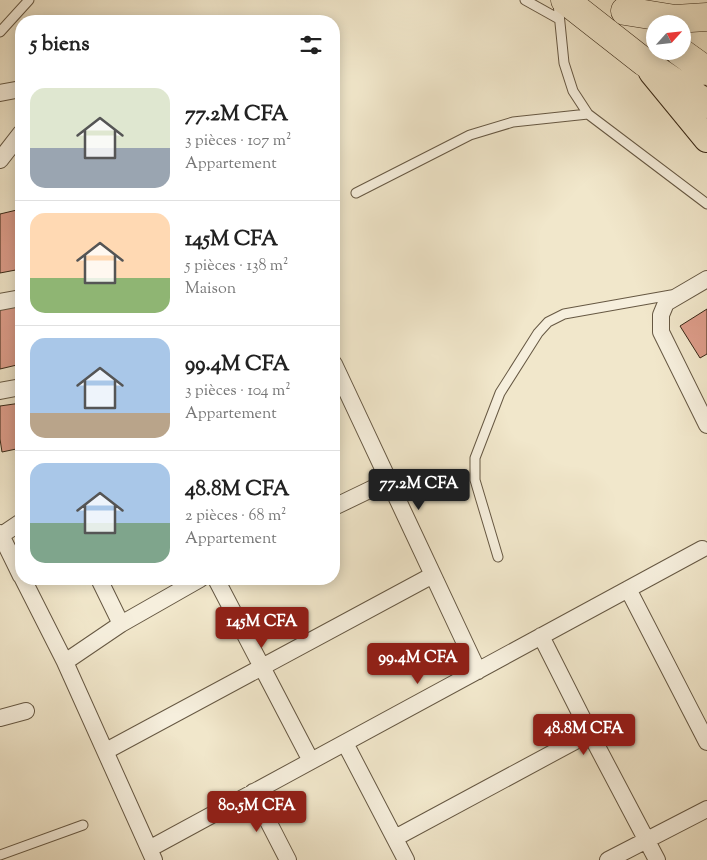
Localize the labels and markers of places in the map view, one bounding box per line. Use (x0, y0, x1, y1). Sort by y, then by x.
pin: 77.2M CFA (362, 468, 476, 511)
pin: 145M CFA (210, 606, 314, 649)
pin: 99.4M CFA (361, 642, 475, 685)
pin: 48.8M CFA (527, 714, 641, 756)
pin: 80.5M CFA (200, 790, 314, 833)

